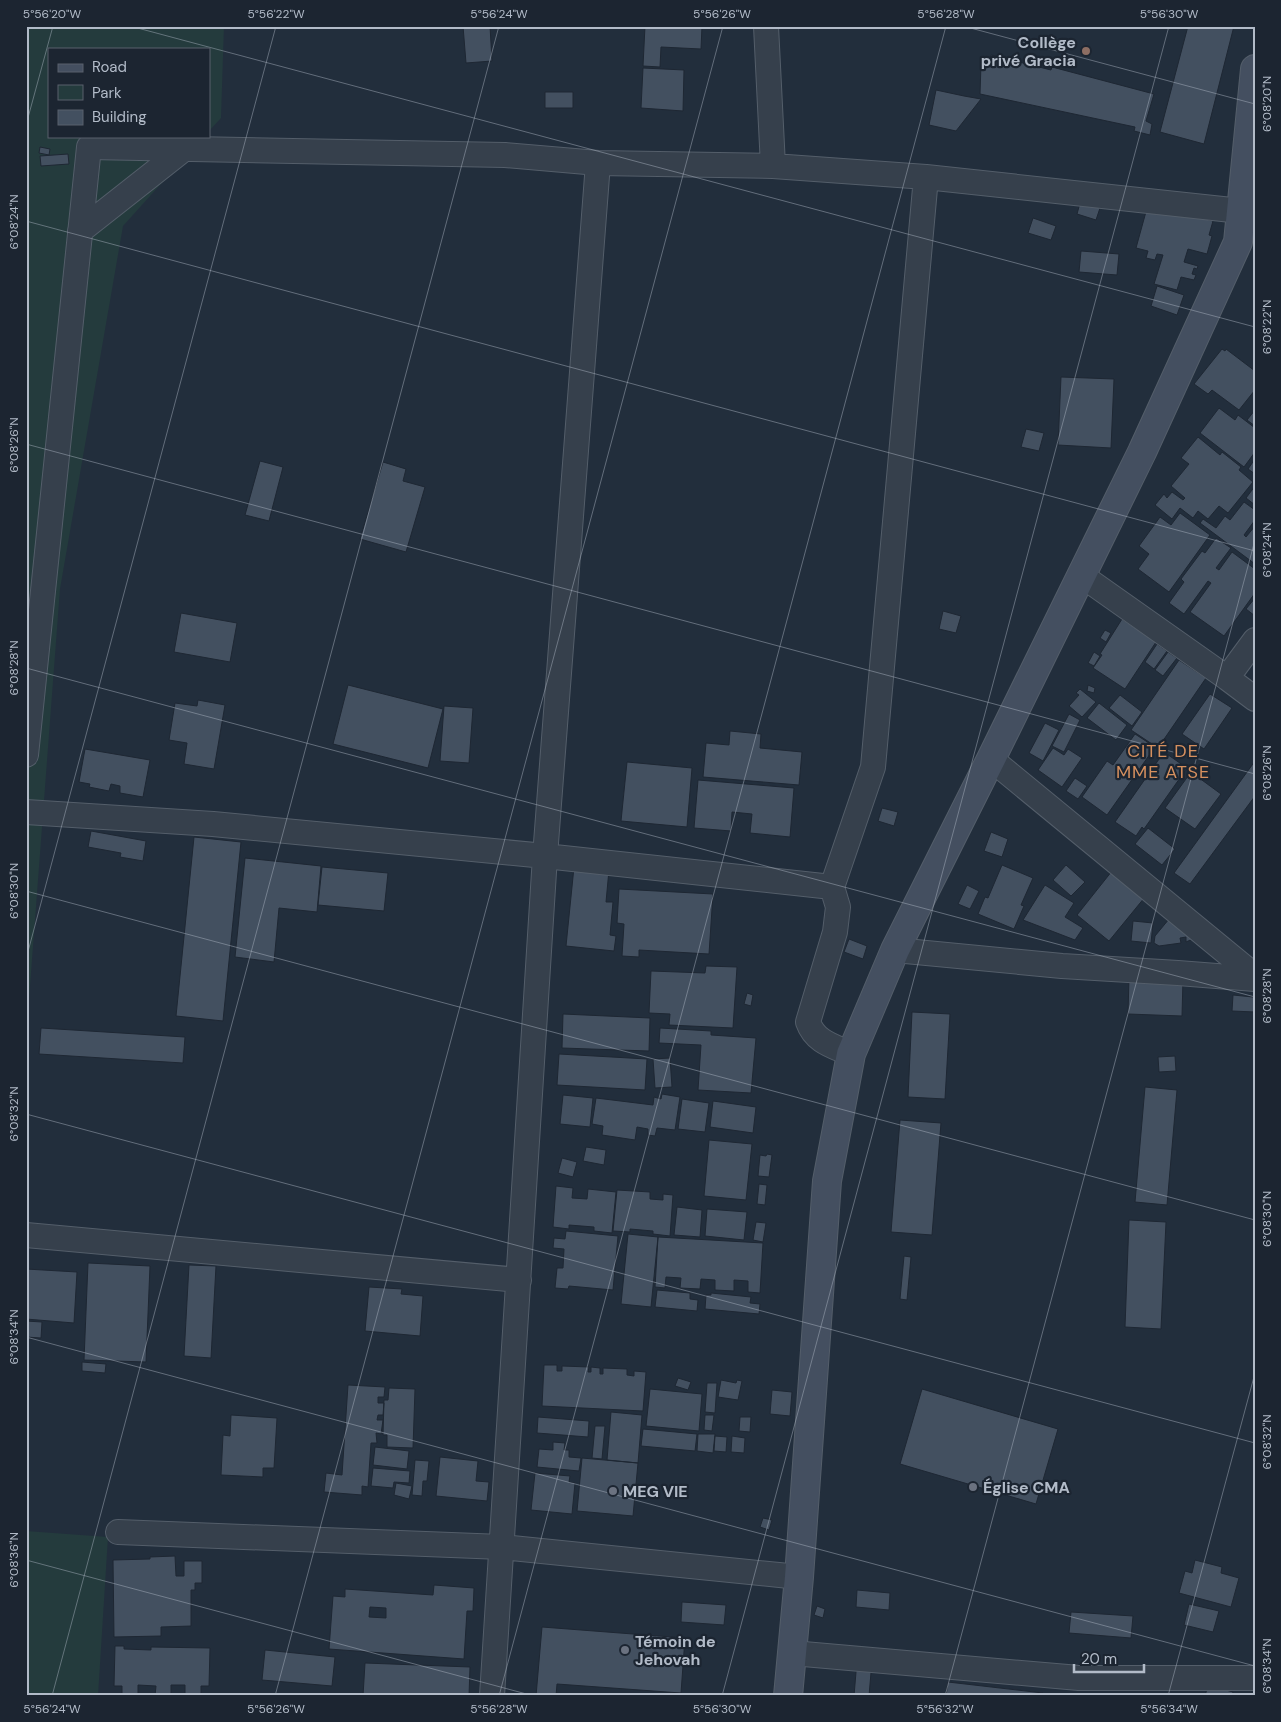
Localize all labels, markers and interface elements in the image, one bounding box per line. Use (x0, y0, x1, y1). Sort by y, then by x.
text: 5°56'20"W (23, 6, 82, 22)
text: 5°56'22"W (247, 6, 305, 22)
text: 5°56'24"W (470, 6, 528, 22)
text: 5°56'26"W (693, 6, 751, 22)
text: 5°56'28"W (917, 6, 975, 22)
text: 5°56'30"W (1140, 6, 1199, 22)
place label: Collège privé Gracia (981, 32, 1076, 71)
marker: Collège privé Gracia (1080, 45, 1092, 57)
legend (48, 48, 210, 138)
text: Road (92, 57, 127, 77)
text: 6°08'20"N (1259, 76, 1275, 132)
text: Park (92, 83, 122, 103)
text: Building (92, 107, 147, 127)
text: 6°08'24"N (6, 195, 22, 249)
text: 6°08'22"N (1259, 300, 1275, 354)
text: 6°08'26"N (6, 417, 22, 473)
text: 6°08'24"N (1259, 523, 1275, 577)
text: 6°08'28"N (6, 641, 22, 695)
district label: CITÉ DE MME ATSE (1116, 739, 1210, 784)
text: 6°08'26"N (1259, 745, 1275, 801)
text: 6°08'30"N (6, 863, 22, 919)
text: 6°08'28"N (1259, 969, 1275, 1023)
text: 6°08'32"N (6, 1087, 22, 1141)
text: 6°08'30"N (1259, 1191, 1275, 1247)
text: 6°08'34"N (6, 1309, 22, 1365)
text: 6°08'32"N (1259, 1415, 1275, 1469)
place label: Église CMA (983, 1477, 1070, 1498)
place label: MEG VIE (623, 1481, 688, 1502)
marker: Église CMA (967, 1481, 979, 1493)
marker: MEG VIE (607, 1485, 619, 1497)
text: 6°08'36"N (6, 1532, 22, 1588)
place label: Témoin de Jehovah (635, 1631, 716, 1670)
text: 6°08'34"N (1259, 1638, 1275, 1694)
scale bar (1074, 1642, 1144, 1674)
marker: Témoin de Jehovah (619, 1644, 631, 1656)
text: 20 m (1081, 1649, 1117, 1669)
text: 5°56'24"W (23, 1701, 81, 1717)
text: 5°56'26"W (247, 1701, 305, 1717)
text: 5°56'28"W (470, 1701, 528, 1717)
text: 5°56'30"W (693, 1701, 752, 1717)
text: 5°56'32"W (916, 1701, 974, 1717)
text: 5°56'34"W (1140, 1701, 1198, 1717)

